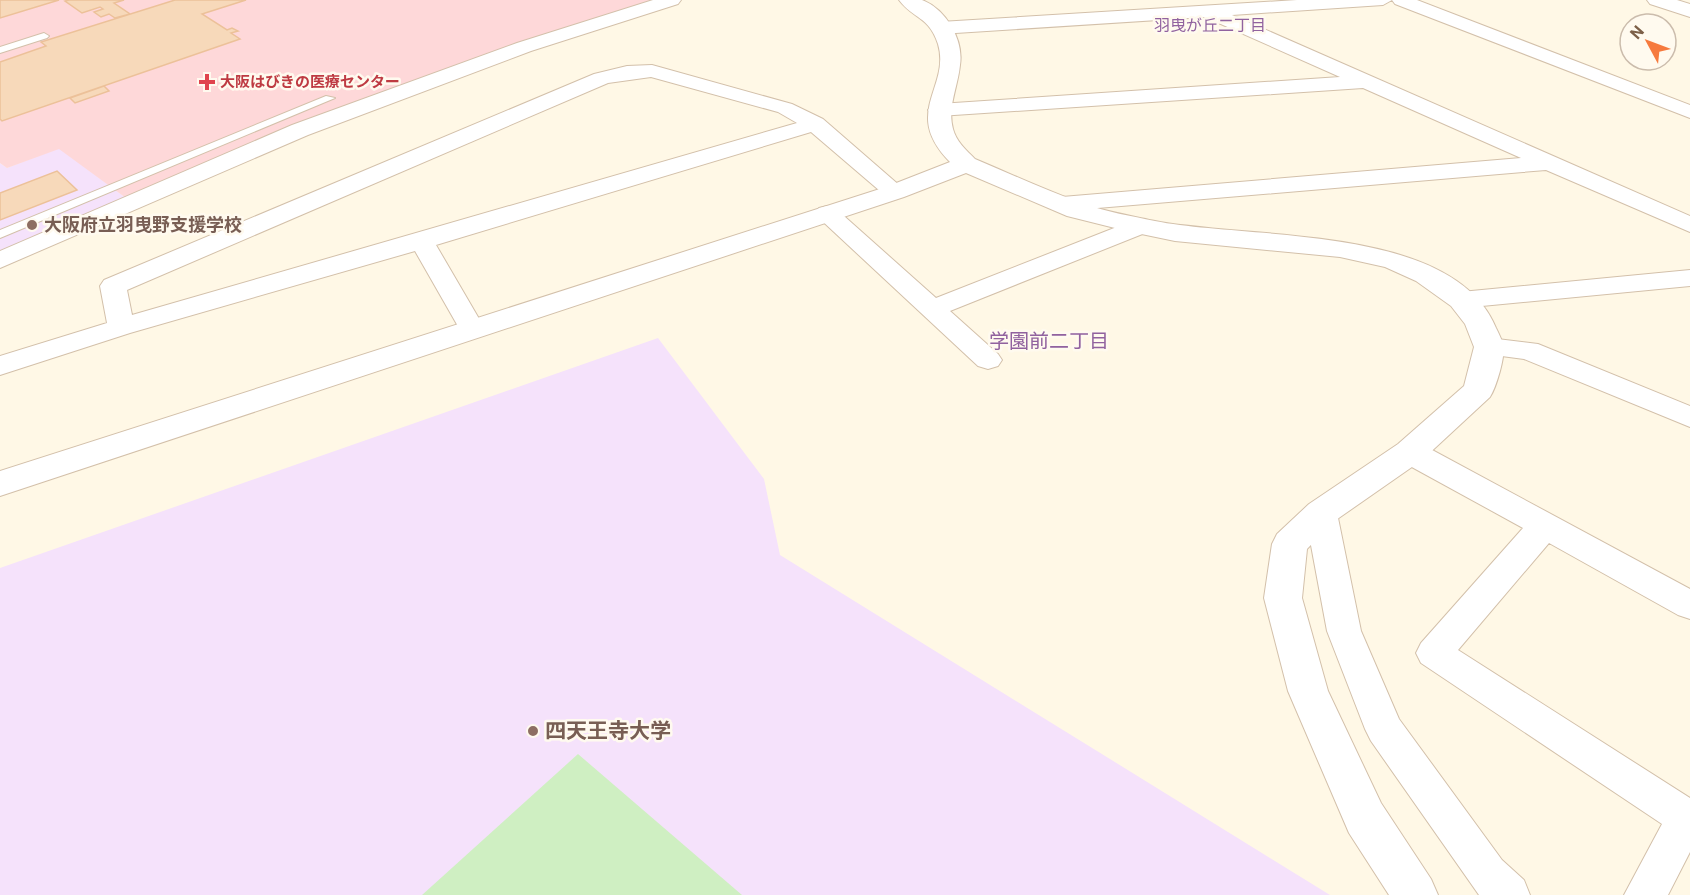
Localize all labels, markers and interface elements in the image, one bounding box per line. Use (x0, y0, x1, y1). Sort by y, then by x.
north arrow (1618, 12, 1678, 72)
district label: 羽曳が丘二丁目 (1154, 16, 1266, 35)
text: N (1626, 22, 1648, 43)
marker: 大阪はびきの医療センター (198, 73, 216, 91)
place label: 大阪はびきの医療センター (220, 73, 400, 91)
place label: 大阪府立羽曳野支援学校 (44, 214, 242, 235)
marker: 大阪府立羽曳野支援学校 (25, 218, 39, 232)
district label: 学園前二丁目 (989, 329, 1109, 353)
place label: 四天王寺大学 (545, 719, 671, 743)
marker: 四天王寺大学 (526, 724, 540, 738)

